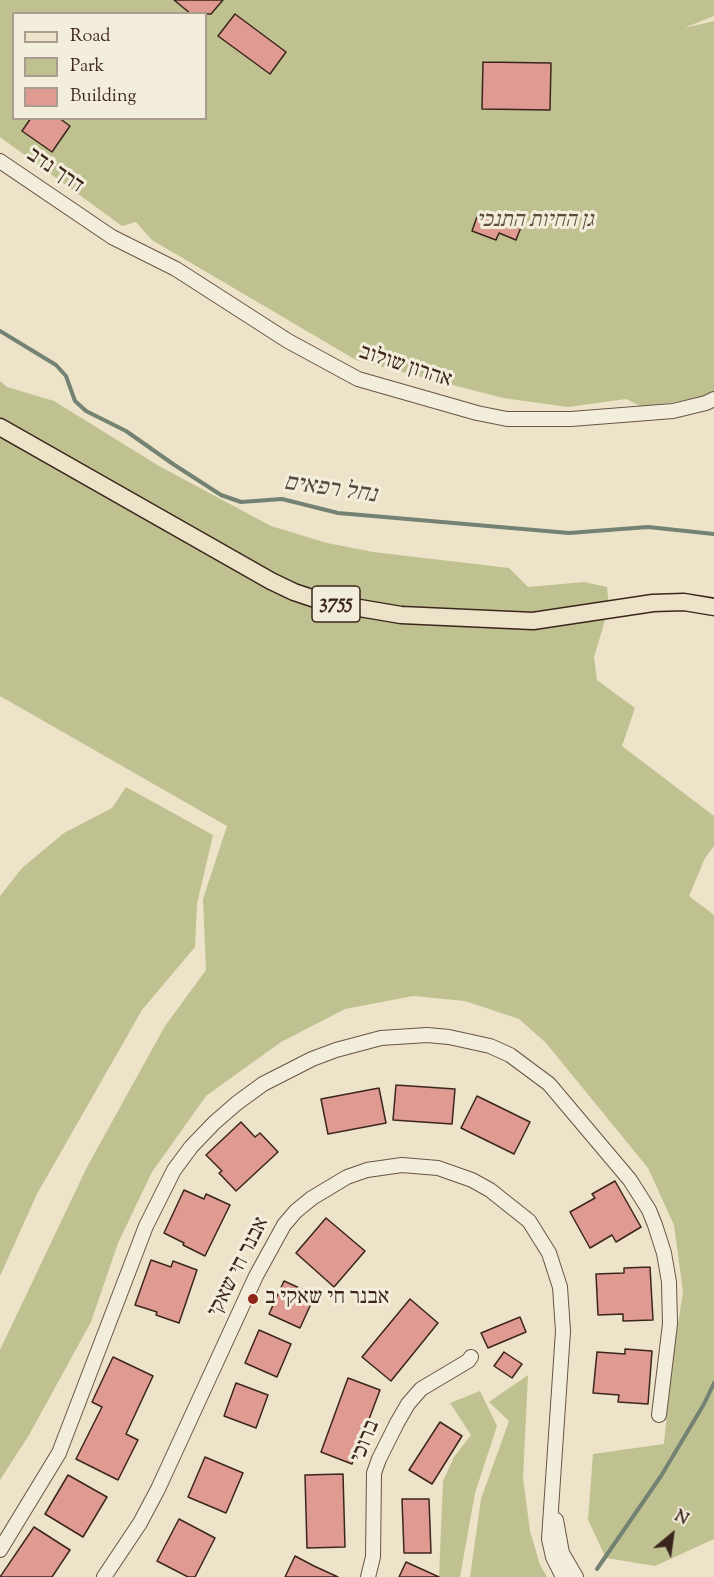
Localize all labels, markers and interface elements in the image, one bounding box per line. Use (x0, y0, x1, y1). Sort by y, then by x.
legend (12, 12, 207, 120)
text: Road (70, 24, 110, 50)
text: Park (70, 54, 104, 80)
text: Building (70, 84, 136, 110)
street label: דרך נדב (20, 143, 88, 201)
park label: גן החיות התנכי (476, 209, 594, 235)
street label: אהרון שולוב (355, 341, 455, 395)
water label: נחל רפאים (282, 470, 378, 512)
road number: 3755 (312, 586, 360, 622)
street label: אבנר חי שאקי (203, 1213, 277, 1323)
place label: אבנר חי שאקי ב (265, 1286, 389, 1312)
marker: אבנר חי שאקי ב (246, 1292, 260, 1306)
street label: ברוכי (347, 1417, 387, 1467)
north arrow (642, 1505, 702, 1565)
text: N (670, 1506, 692, 1532)

